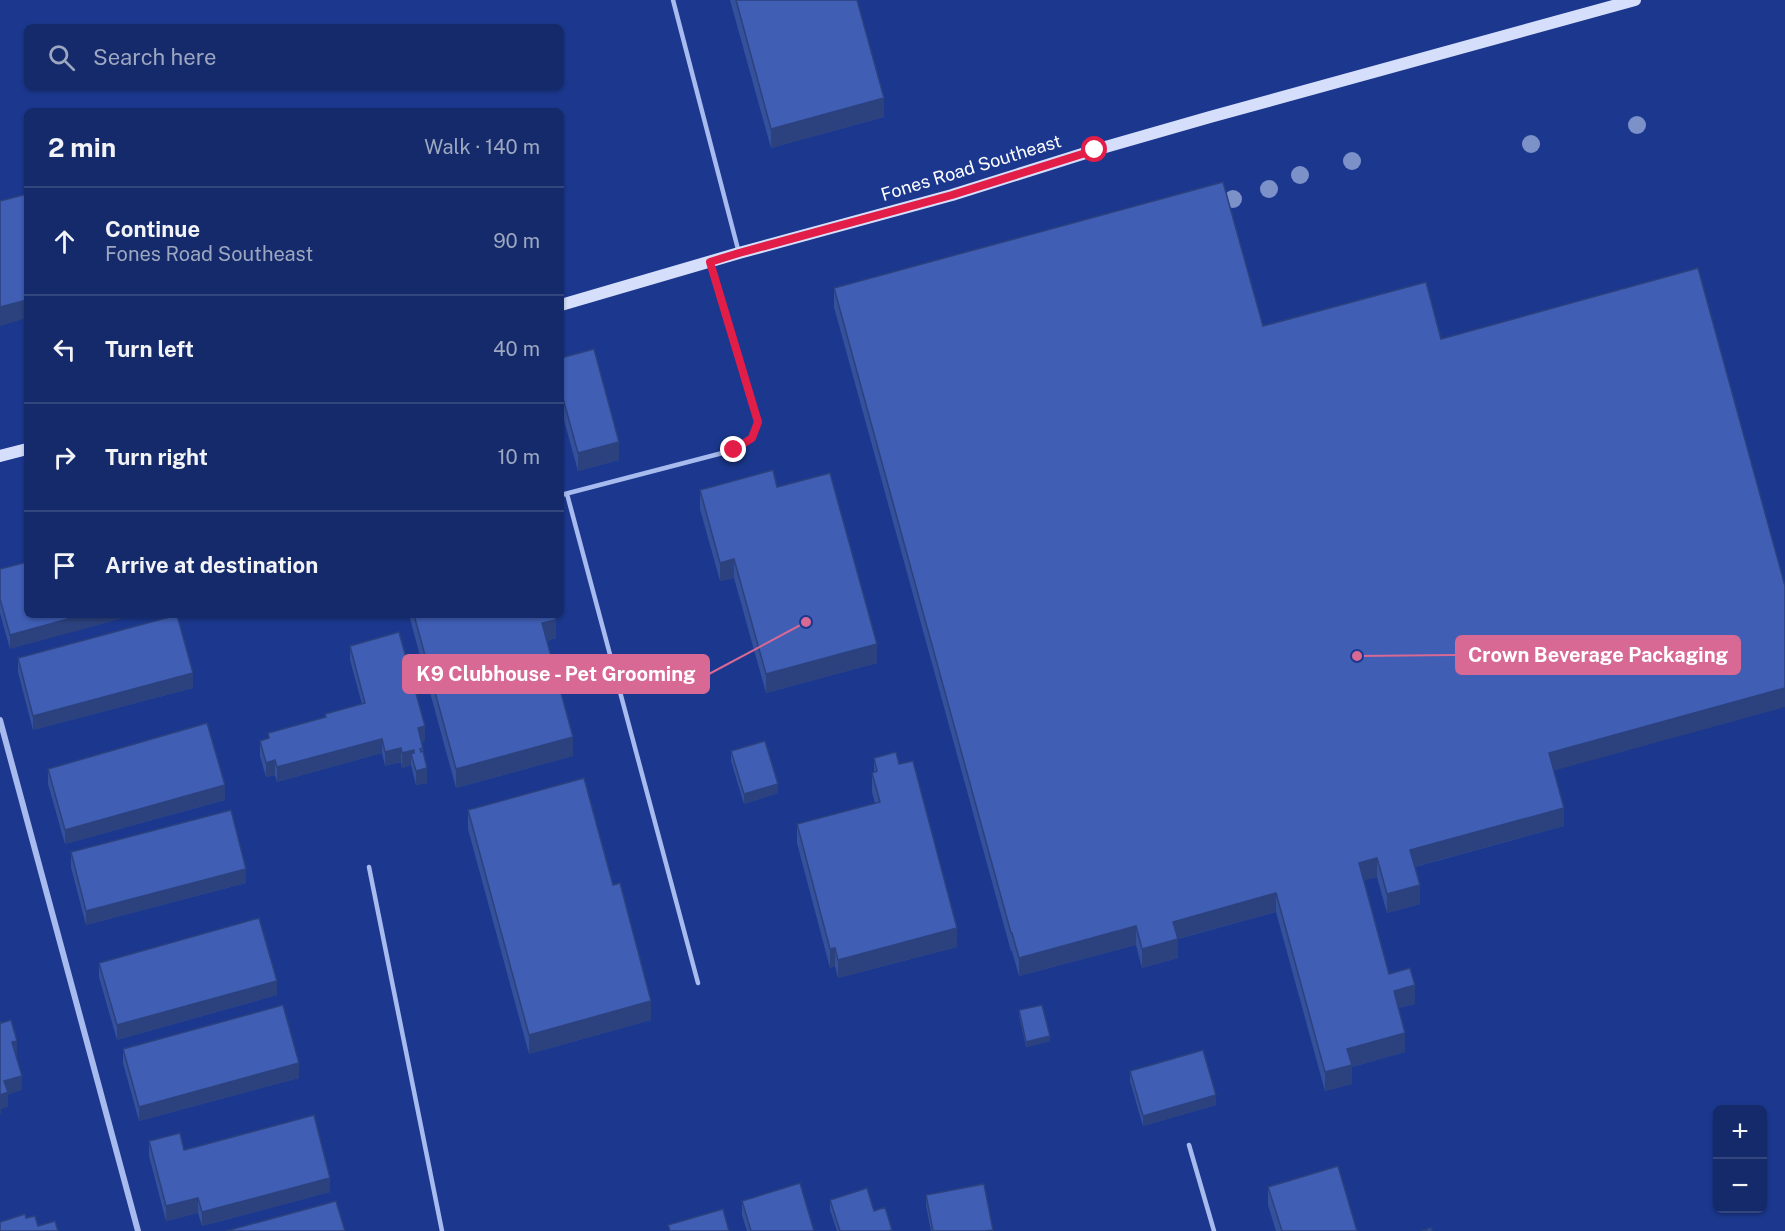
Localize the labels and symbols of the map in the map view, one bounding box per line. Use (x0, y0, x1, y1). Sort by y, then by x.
street label: Fones Road Southeast (878, 130, 1064, 205)
route start (1081, 136, 1107, 162)
route end (720, 436, 746, 462)
callout: Crown Beverage Packaging (1456, 636, 1740, 674)
text: Crown Beverage Packaging (1468, 643, 1729, 667)
callout: K9 Clubhouse - Pet Grooming (403, 655, 709, 693)
text: K9 Clubhouse - Pet Grooming (416, 662, 696, 686)

